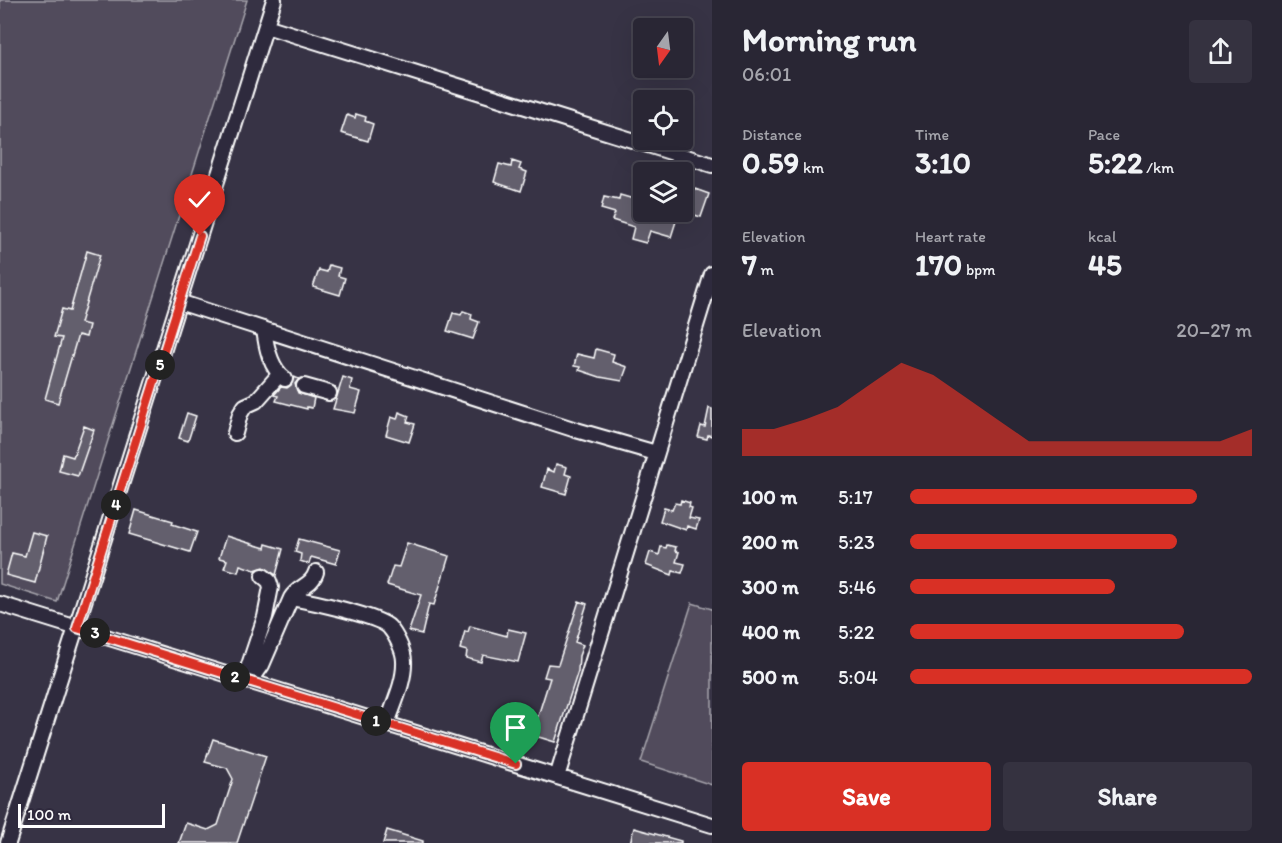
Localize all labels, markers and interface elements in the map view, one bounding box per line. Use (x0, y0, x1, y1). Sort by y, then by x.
north arrow (633, 18, 693, 78)
map controls (633, 18, 693, 222)
text: Morning run (742, 20, 917, 59)
button: share (1189, 20, 1252, 83)
text: 06:01 (742, 62, 791, 86)
button: locate (633, 90, 693, 150)
text: Distance (742, 125, 802, 144)
text: Time (915, 125, 949, 144)
text: Pace (1088, 125, 1120, 144)
text: 0.59 (742, 144, 799, 181)
text: 3:10 (915, 144, 971, 181)
text: 5:22 (1088, 144, 1143, 181)
text: km (799, 158, 824, 177)
text: /km (1143, 158, 1174, 177)
button: layers (633, 162, 693, 222)
pin (174, 174, 225, 236)
icon: check (183, 183, 216, 216)
text: Elevation (742, 227, 806, 246)
text: Heart rate (915, 227, 986, 246)
text: kcal (1088, 227, 1116, 246)
text: 7 (742, 246, 757, 283)
text: 170 (915, 246, 962, 283)
text: 45 (1088, 246, 1122, 283)
text: m (757, 260, 774, 279)
text: bpm (962, 260, 996, 279)
text: Elevation (742, 318, 821, 342)
text: 20–27 m (1176, 318, 1252, 342)
pin: 5 (145, 350, 175, 380)
text: 5 (156, 355, 164, 374)
text: 100 m (742, 485, 797, 509)
text: 5:17 (838, 485, 873, 509)
pin: 4 (101, 490, 131, 520)
text: 4 (111, 495, 121, 514)
text: 200 m (742, 530, 798, 554)
text: 5:23 (838, 530, 875, 554)
text: 300 m (742, 575, 799, 599)
text: 5:46 (838, 575, 876, 599)
pin: 3 (80, 618, 110, 648)
text: 400 m (742, 620, 800, 644)
text: 5:22 (838, 620, 874, 644)
text: 3 (91, 623, 99, 642)
pin: 2 (220, 662, 250, 692)
text: 500 m (742, 665, 798, 689)
text: 5:04 (838, 665, 878, 689)
text: 2 (231, 667, 239, 686)
pin (490, 702, 541, 764)
pin: 1 (361, 706, 391, 736)
text: 1 (372, 711, 380, 730)
icon: arrive (499, 711, 532, 744)
button: Save (742, 762, 991, 831)
button: Share (1003, 762, 1252, 831)
scale bar (18, 801, 165, 828)
text: 100 m (27, 805, 71, 824)

